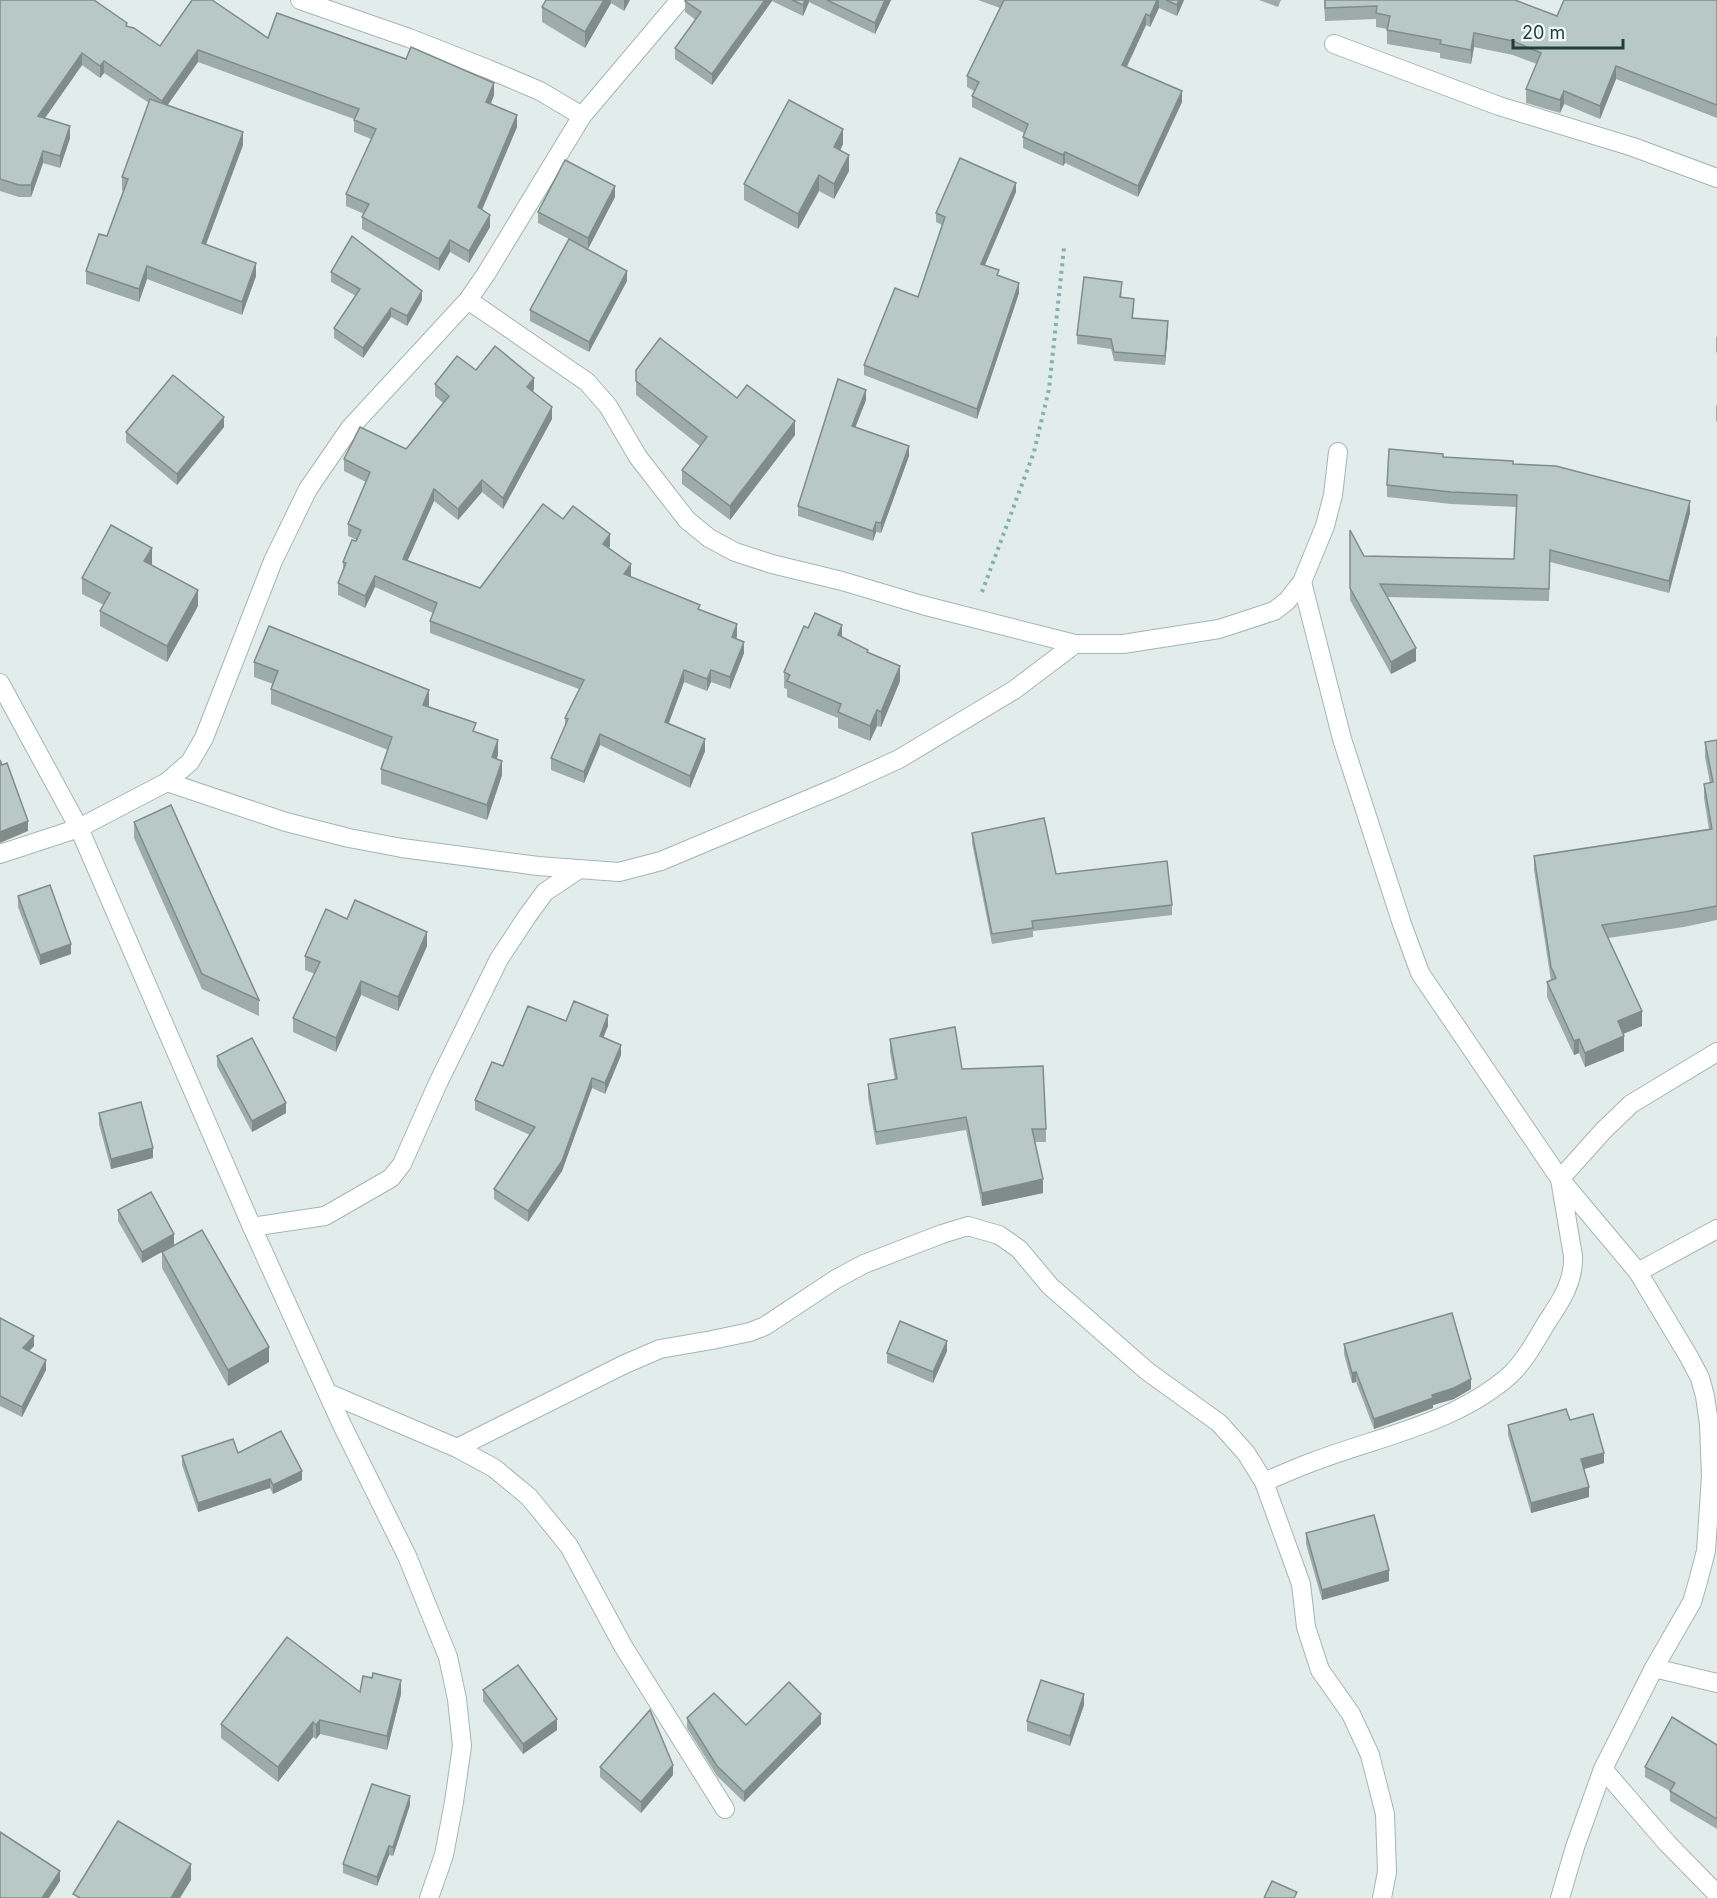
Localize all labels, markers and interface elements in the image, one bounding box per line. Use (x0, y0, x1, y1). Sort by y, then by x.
scale bar (1513, 12, 1622, 50)
text: 20 m (1522, 22, 1565, 43)

